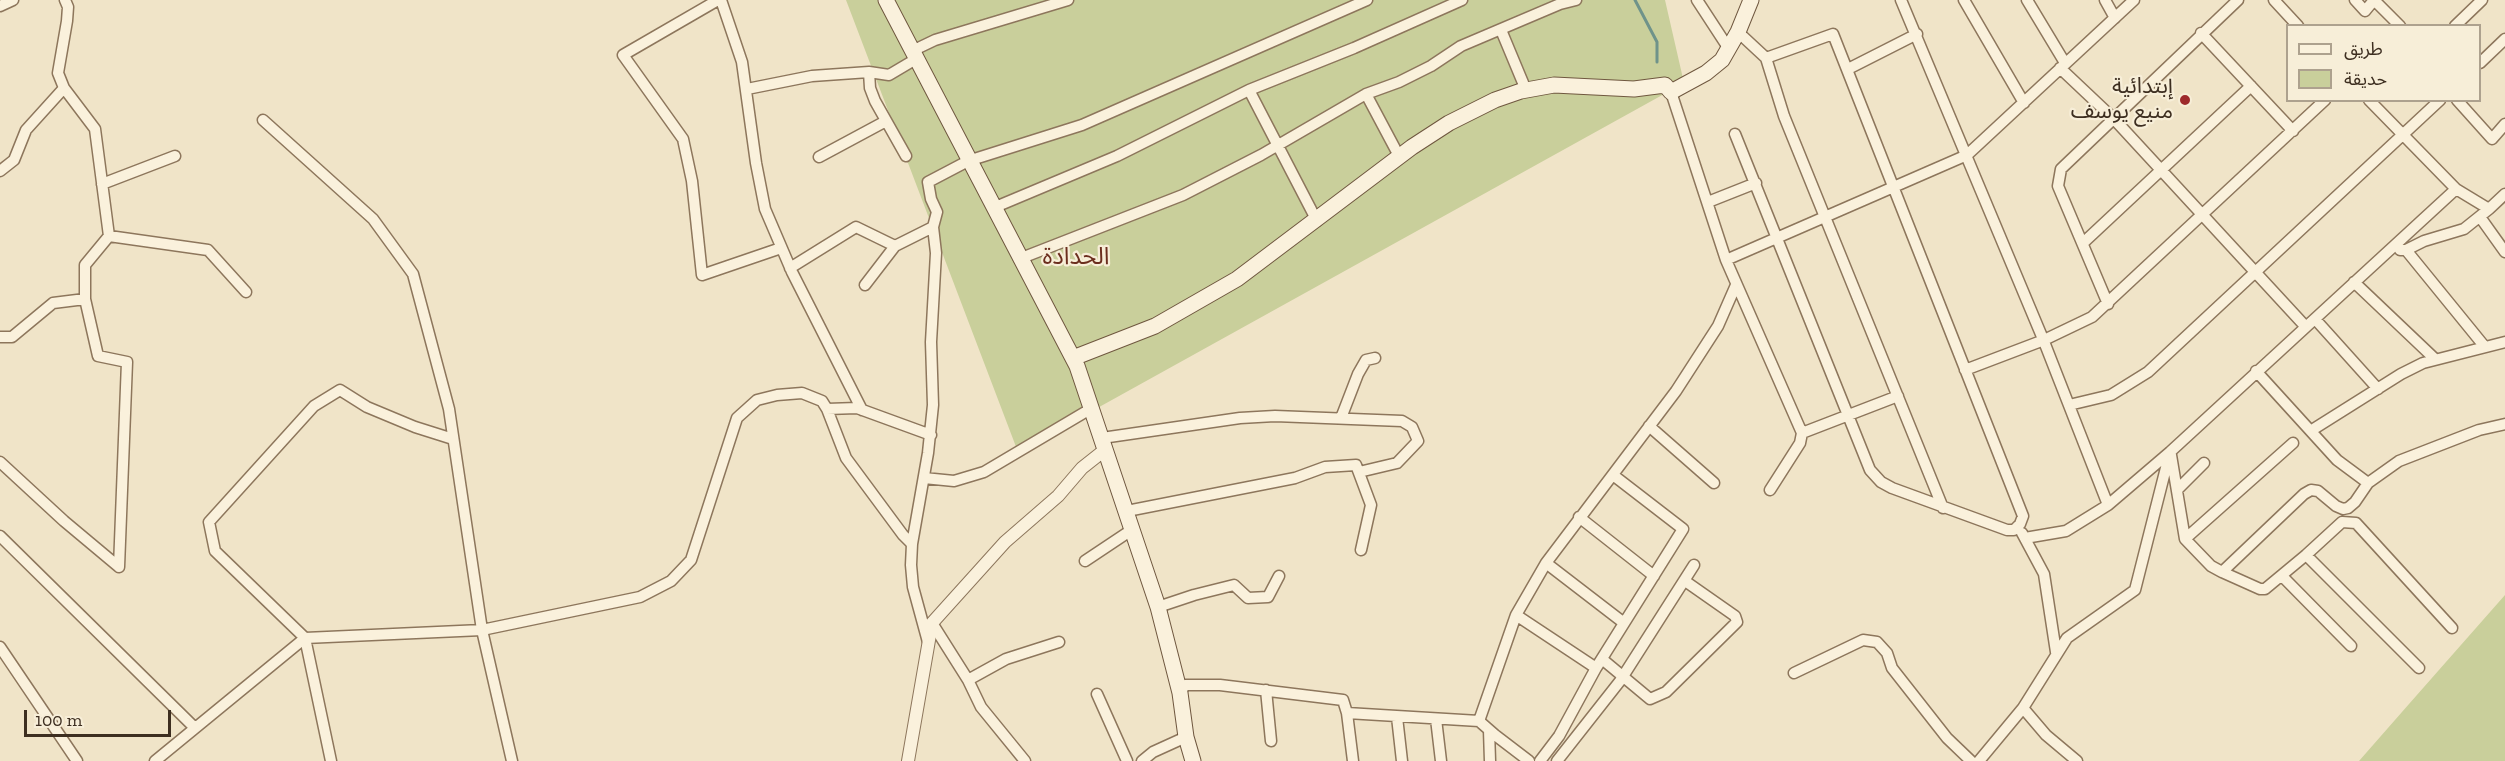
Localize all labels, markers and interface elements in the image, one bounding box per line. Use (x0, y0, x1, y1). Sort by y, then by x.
legend (2286, 24, 2481, 102)
text: طريق (2344, 38, 2383, 60)
text: حديقة (2344, 68, 2387, 90)
place label: إبتدائية منيع يوسف (2071, 74, 2173, 125)
marker: إبتدائية منيع يوسف (2178, 93, 2192, 107)
district label: الحدادة (1043, 243, 1109, 271)
scale bar (27, 698, 174, 736)
text: 100 m (35, 709, 82, 731)

